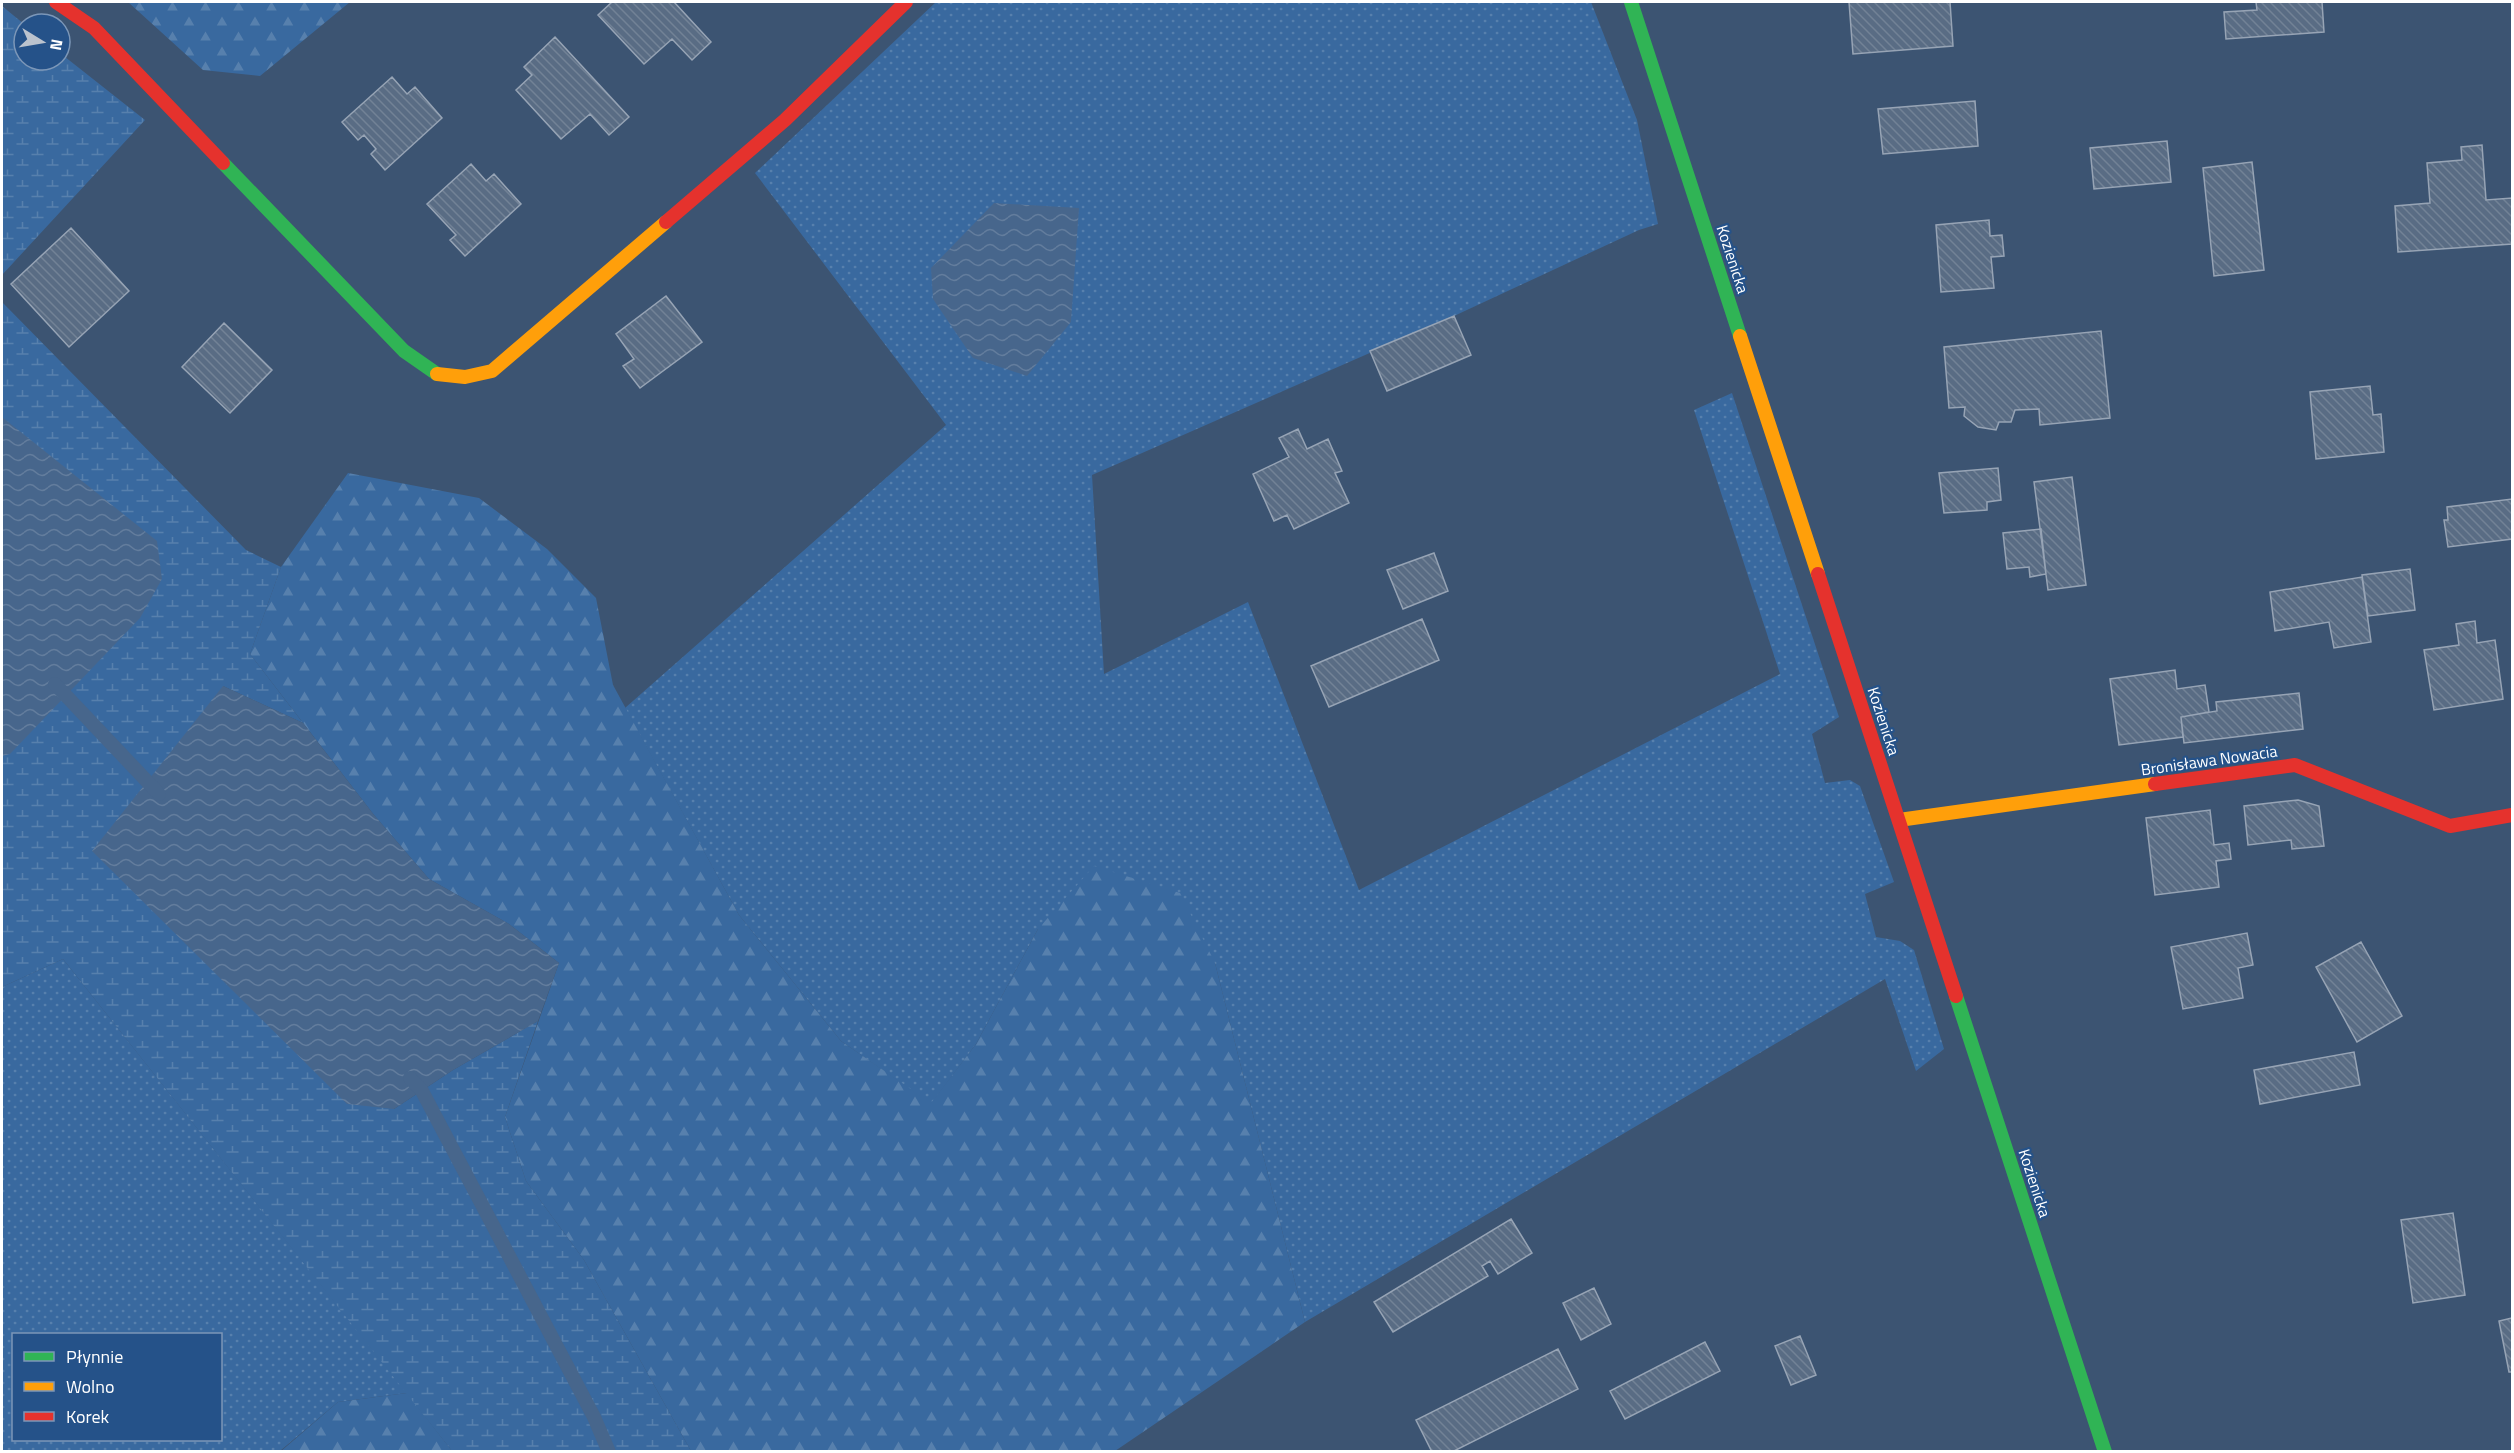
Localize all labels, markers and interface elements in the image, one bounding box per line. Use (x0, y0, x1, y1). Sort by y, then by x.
north arrow (12, 12, 72, 72)
text: N (44, 37, 70, 53)
street label: Kozienicka (1711, 222, 1755, 296)
street label: Kozienicka (1862, 684, 1906, 758)
street label: Bronisława Nowacia (2139, 739, 2279, 781)
street label: Kozienicka (2013, 1146, 2057, 1220)
legend (12, 1333, 222, 1441)
text: Płynnie (66, 1343, 123, 1370)
text: Wolno (66, 1373, 114, 1400)
text: Korek (66, 1403, 110, 1430)

